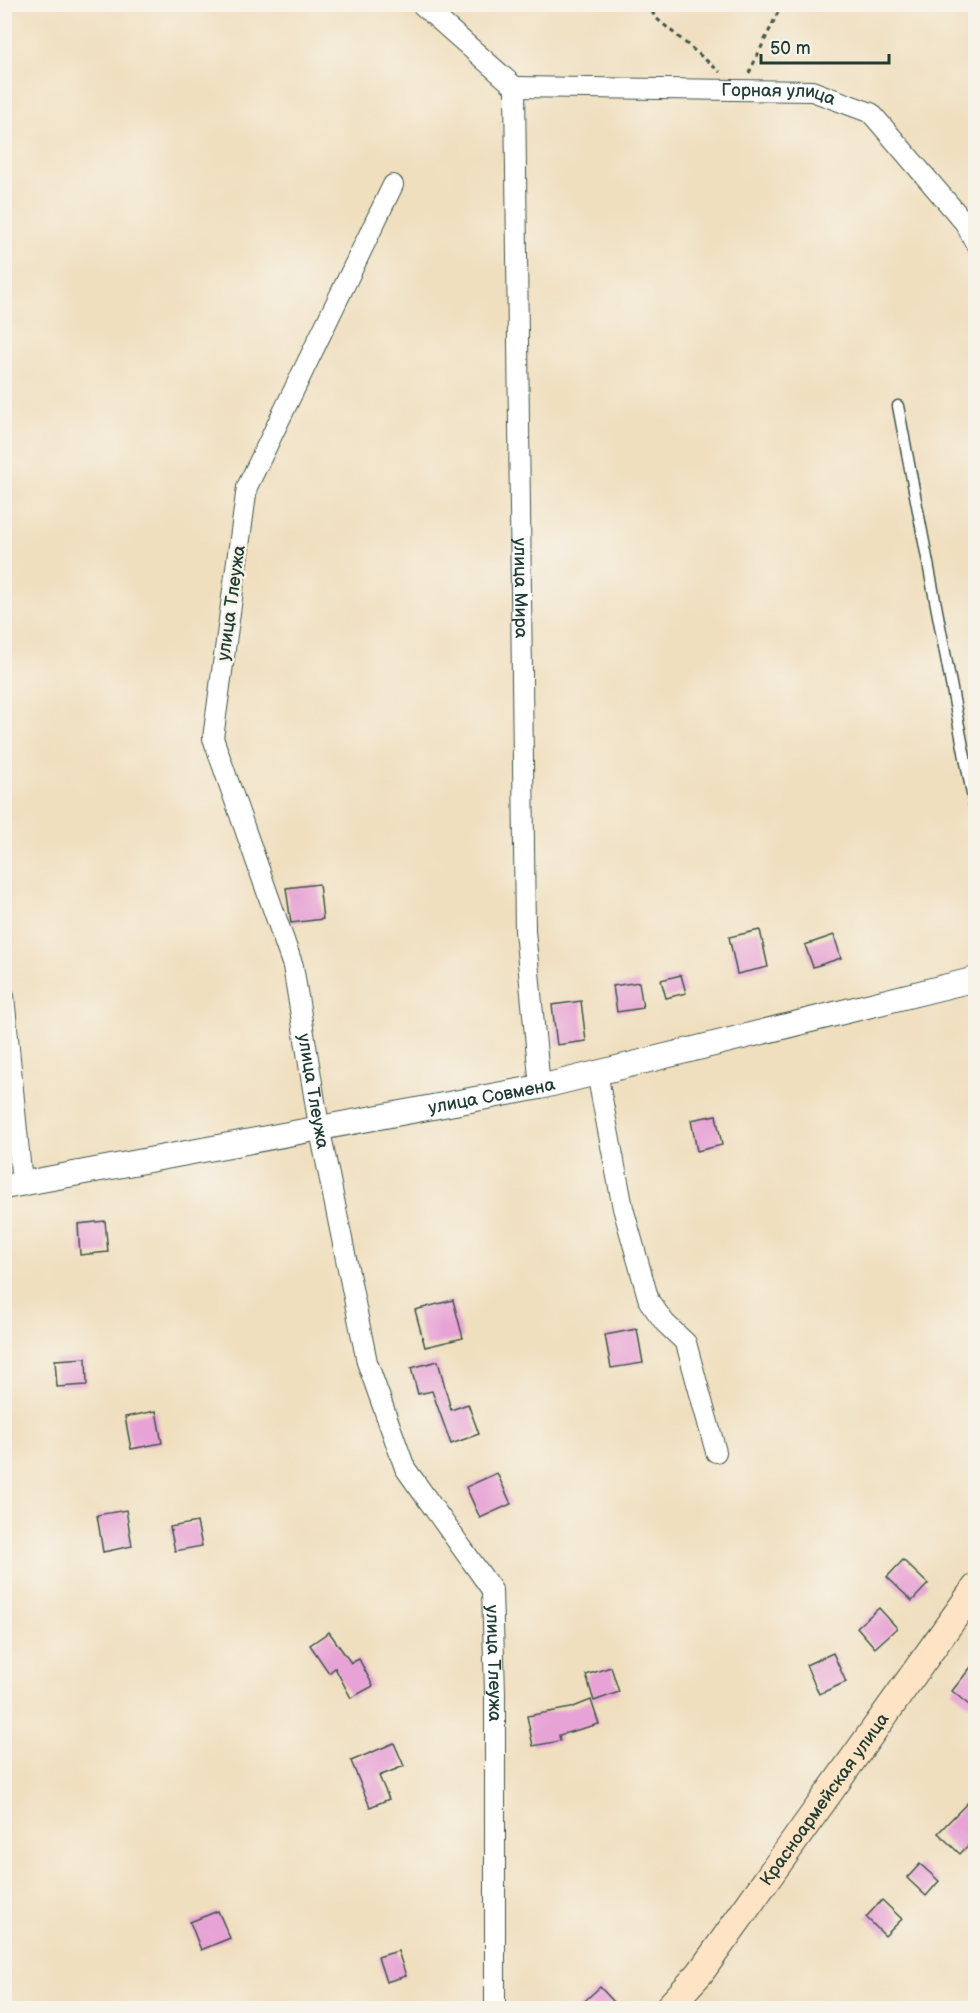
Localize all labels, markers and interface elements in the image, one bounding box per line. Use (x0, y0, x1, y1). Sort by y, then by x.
scale bar (761, 27, 888, 65)
text: 50 m (770, 38, 811, 59)
street label: Горная улица (721, 80, 839, 110)
street label: улица Мира (509, 538, 532, 639)
street label: улица Тлеужа (213, 544, 250, 662)
street label: улица Тлеужа (293, 1032, 333, 1151)
street label: улица Совмена (427, 1074, 558, 1119)
street label: улица Тлеужа (481, 1605, 505, 1722)
street label: Красноармейская улица (756, 1709, 894, 1890)

